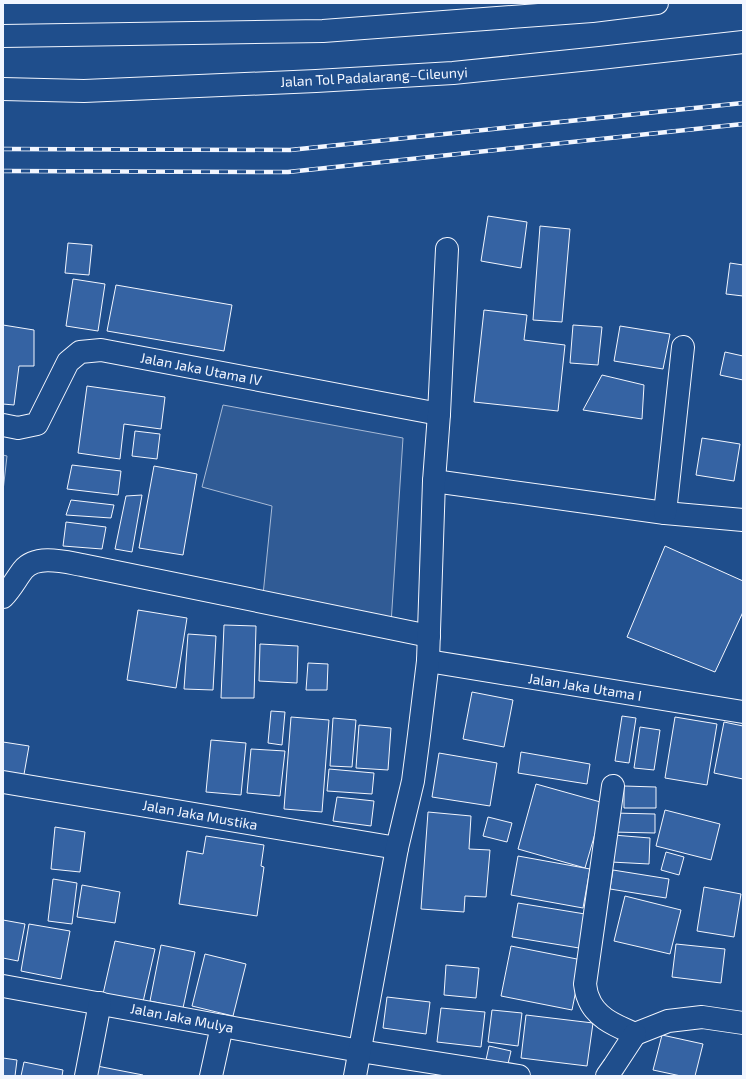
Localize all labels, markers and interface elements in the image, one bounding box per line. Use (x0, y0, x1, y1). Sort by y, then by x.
street label: Jalan Tol Padalarang–Cileunyi (280, 63, 468, 90)
street label: Jalan Jaka Utama IV (139, 348, 264, 389)
street label: Jalan Jaka Utama I (527, 669, 643, 704)
street label: Jalan Jaka Mustika (141, 796, 259, 833)
street label: Jalan Jaka Mulya (129, 999, 235, 1036)

